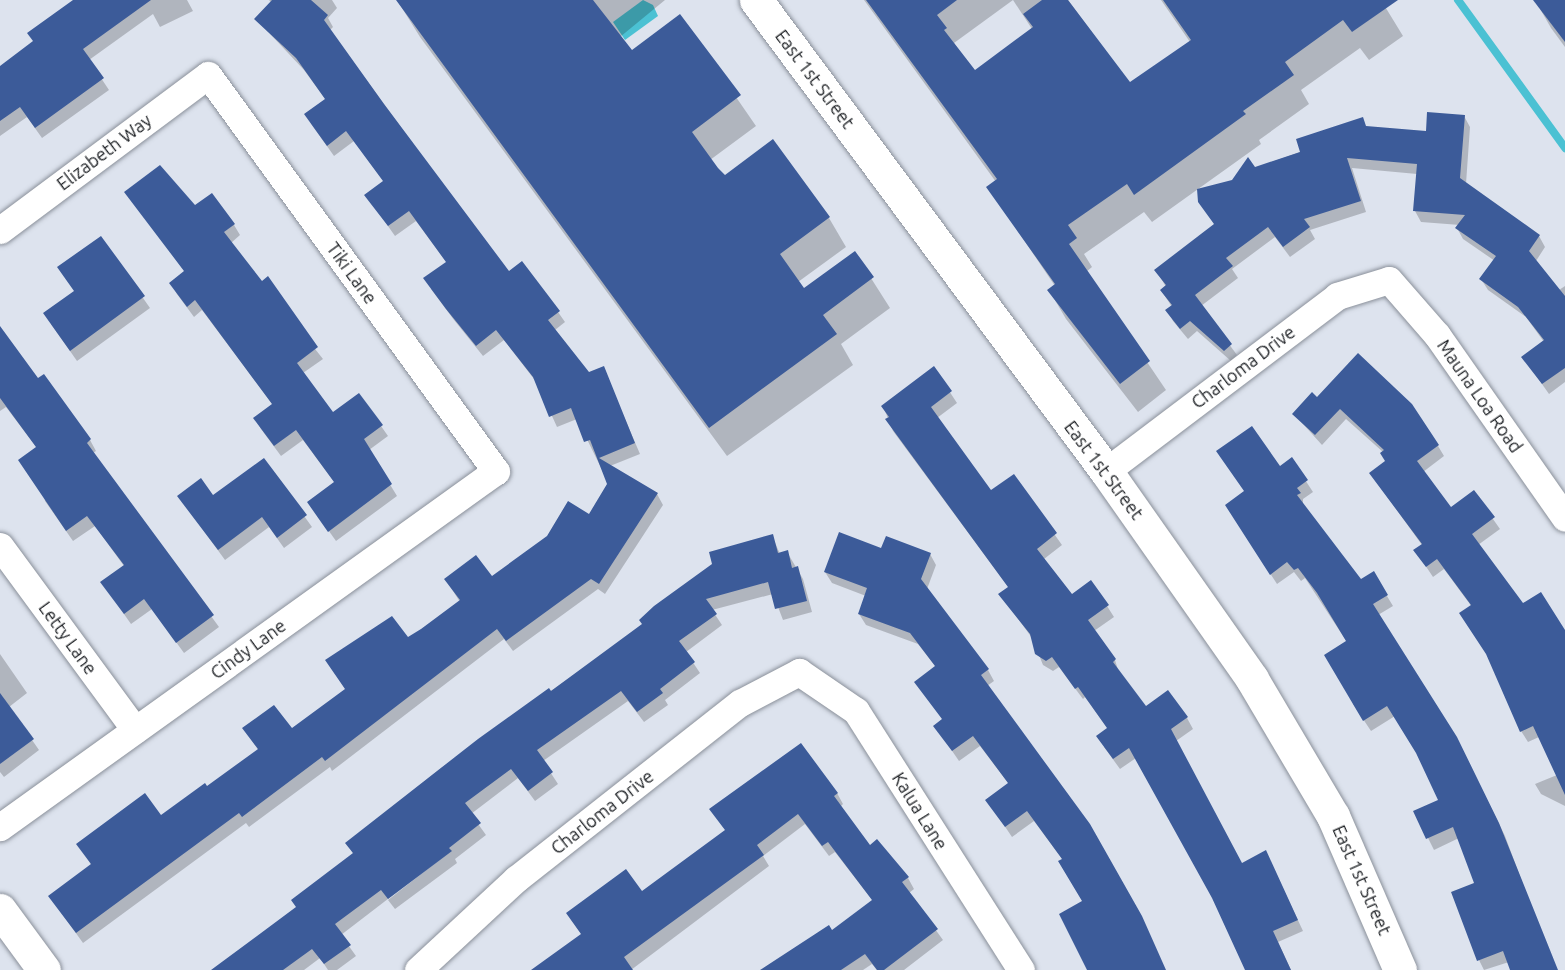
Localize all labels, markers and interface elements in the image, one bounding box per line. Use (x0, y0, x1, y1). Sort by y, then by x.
street label: East 1st Street (771, 25, 859, 133)
street label: Elizabeth Way (52, 109, 156, 195)
street label: Tiki Lane (322, 238, 382, 308)
street label: Charloma Drive (1187, 321, 1299, 413)
street label: Mauna Loa Road (1433, 335, 1527, 457)
street label: East 1st Street (1060, 416, 1148, 524)
street label: Letty Lane (34, 597, 102, 679)
street label: Cindy Lane (206, 615, 290, 683)
street label: Charloma Drive (546, 765, 658, 859)
street label: Kalua Lane (888, 768, 952, 854)
street label: East 1st Street (1328, 822, 1396, 938)

